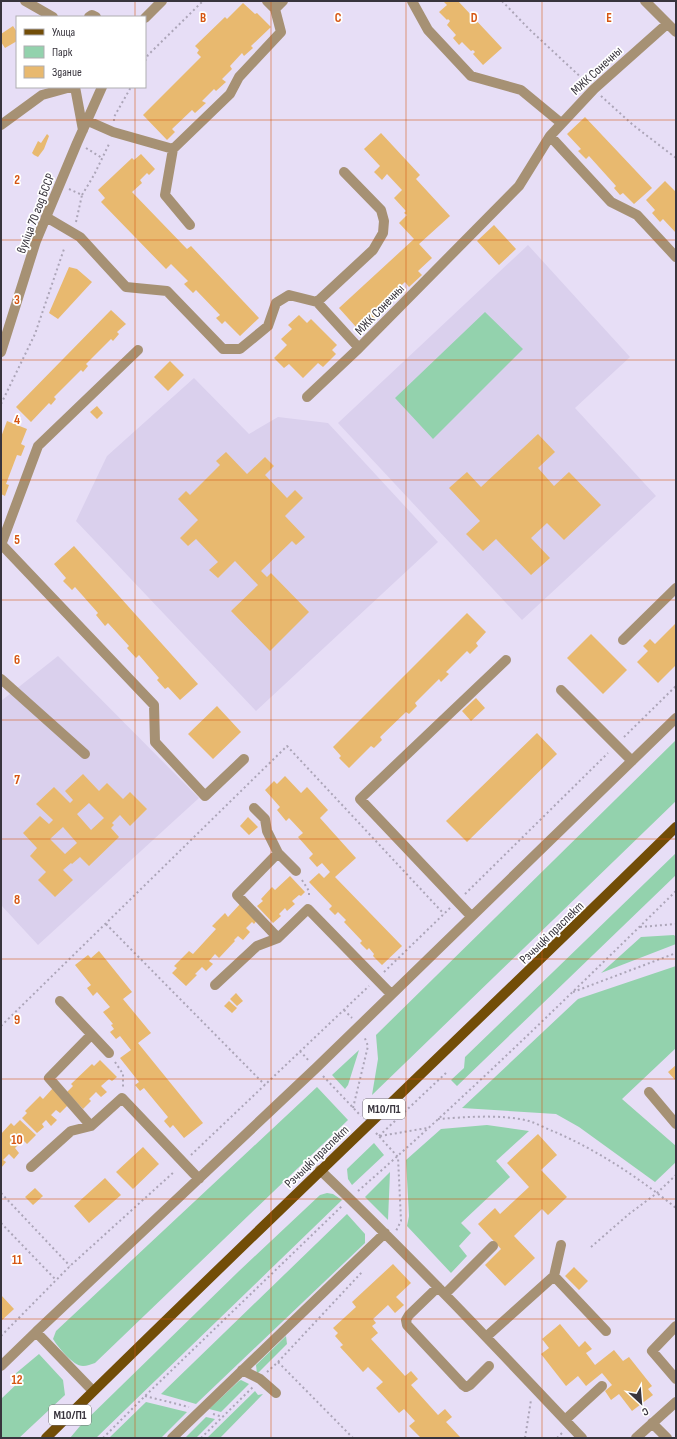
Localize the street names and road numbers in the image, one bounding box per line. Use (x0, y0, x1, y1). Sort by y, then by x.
street label: МЖК Сонечны (568, 43, 626, 99)
street label: вуліца 70 год БССР (13, 171, 59, 256)
street label: МЖК Сонечны (352, 281, 408, 338)
street label: Рэчыцкі праспект (516, 898, 587, 967)
road number: М10/П1 (363, 1099, 405, 1119)
street label: Рэчыцкі праспект (281, 1122, 352, 1191)
road number: М10/П1 (49, 1405, 91, 1425)

